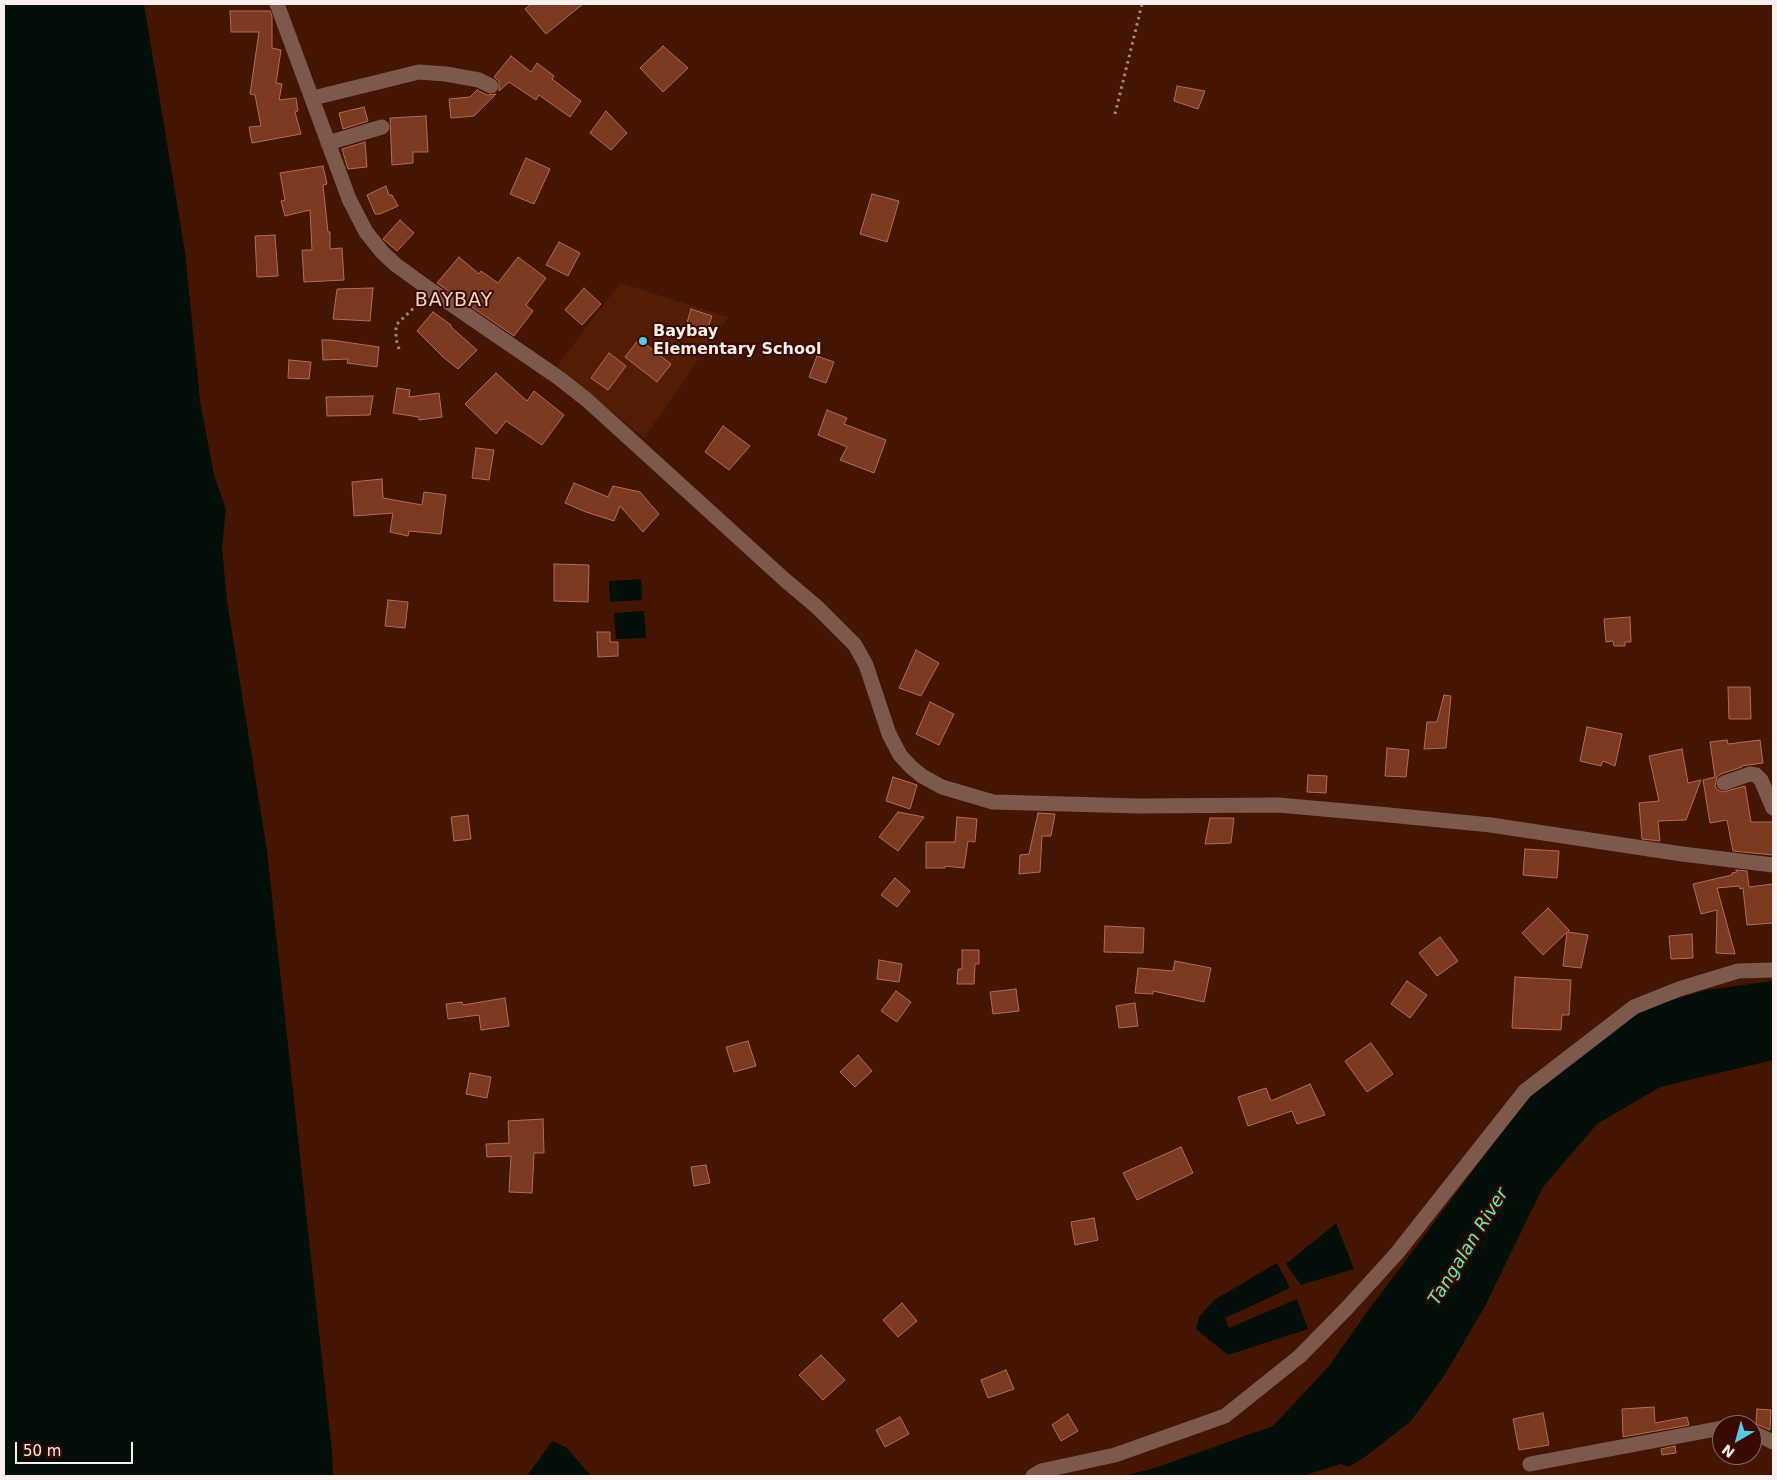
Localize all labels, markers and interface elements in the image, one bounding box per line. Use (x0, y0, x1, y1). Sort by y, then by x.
district label: BAYBAY (414, 290, 494, 312)
place label: Baybay Elementary School (653, 322, 821, 360)
marker: Baybay Elementary School (637, 335, 649, 347)
water label: Tangalan River (1424, 1185, 1514, 1309)
north arrow (1712, 1415, 1762, 1465)
scale bar (18, 1432, 135, 1464)
text: N (1719, 1441, 1738, 1461)
text: 50 m (23, 1442, 61, 1460)

